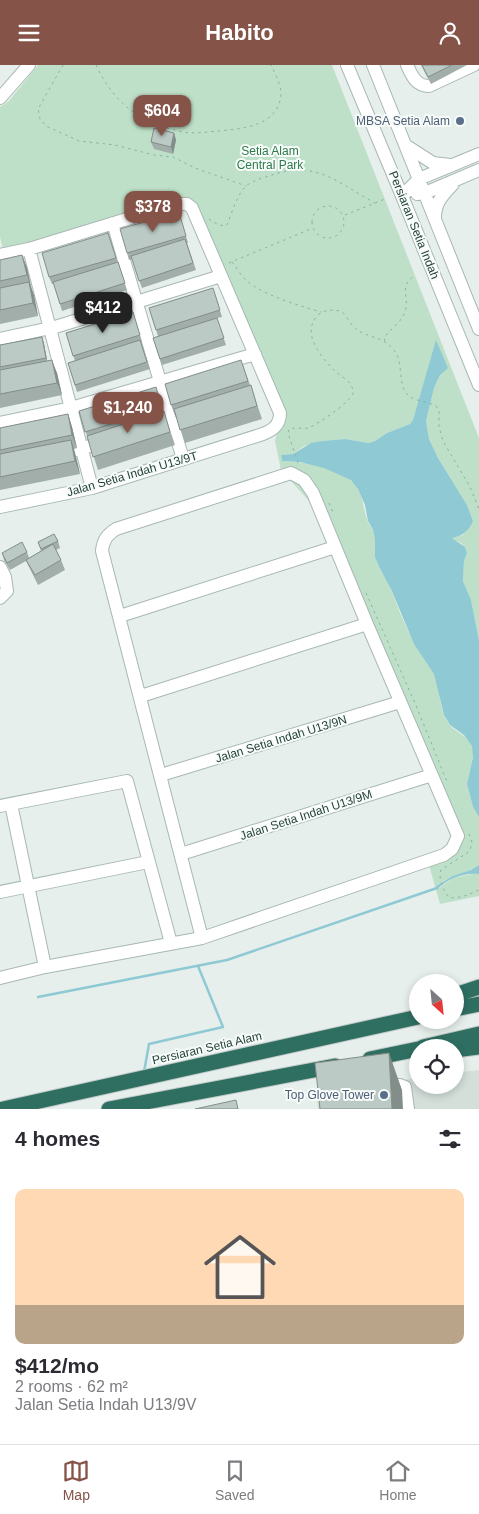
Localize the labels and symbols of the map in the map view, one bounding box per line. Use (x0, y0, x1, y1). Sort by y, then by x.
pin: $604 (132, 95, 192, 137)
place label: MBSA Setia Alam (356, 114, 450, 128)
marker: MBSA Setia Alam (454, 115, 466, 127)
park label: Setia Alam Central Park (237, 144, 304, 172)
street label: Persiaran Setia Indah (386, 169, 442, 281)
pin: $378 (123, 191, 183, 233)
pin: $412 (73, 291, 133, 334)
pin: $1,240 (87, 391, 169, 434)
street label: Jalan Setia Indah U13/9T (65, 448, 200, 499)
street label: Jalan Setia Indah U13/9N (214, 712, 348, 766)
street label: Jalan Setia Indah U13/9M (238, 787, 374, 843)
north arrow (409, 974, 464, 1029)
street label: Persiaran Setia Alam (151, 1029, 263, 1067)
place label: Top Glove Tower (285, 1088, 374, 1102)
marker: Top Glove Tower (378, 1089, 390, 1101)

